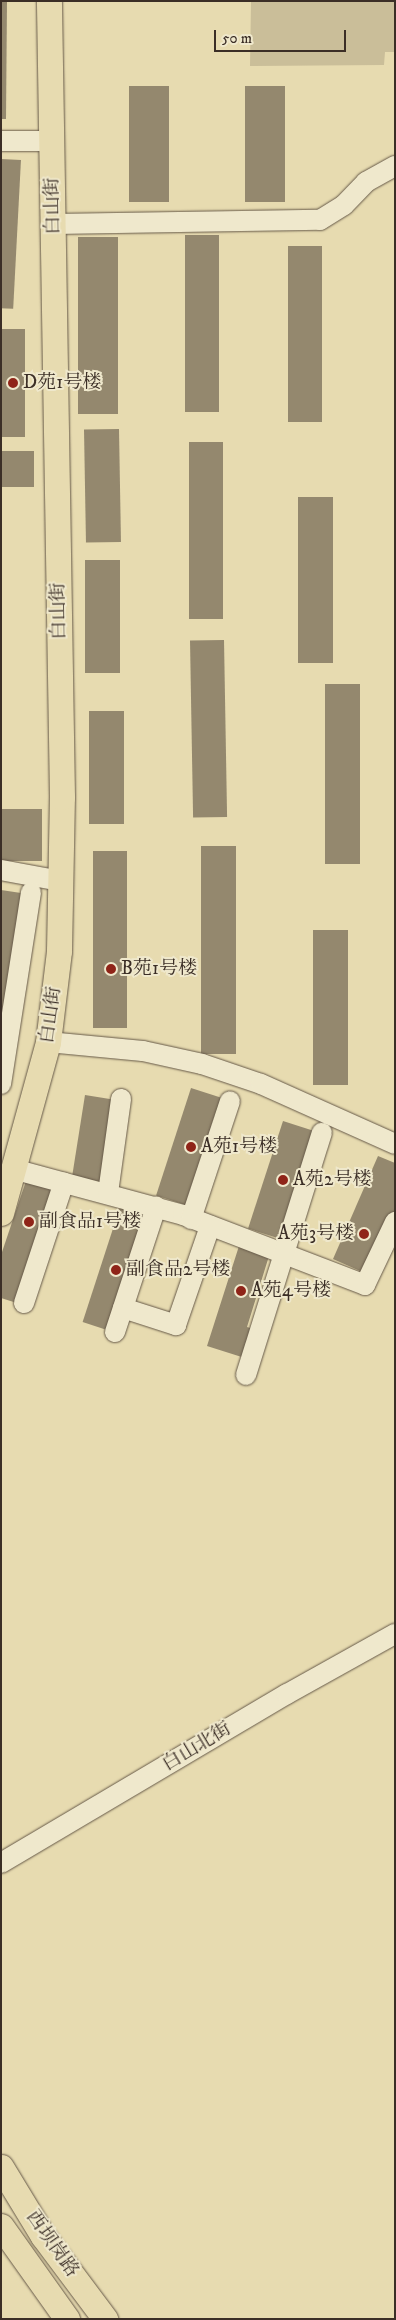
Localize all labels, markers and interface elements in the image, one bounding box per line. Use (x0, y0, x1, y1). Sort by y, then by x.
scale bar (216, 20, 348, 52)
text: 50 m (222, 29, 252, 48)
street label: 白山街 (41, 177, 65, 235)
place label: D苑1号楼 (23, 372, 101, 394)
marker: D苑1号楼 (7, 377, 19, 389)
street label: 白山街 (47, 582, 71, 640)
place label: B苑1号楼 (121, 958, 197, 980)
marker: B苑1号楼 (105, 963, 117, 975)
street label: 白山街 (36, 985, 66, 1045)
place label: A苑1号楼 (201, 1136, 277, 1158)
marker: A苑1号楼 (185, 1141, 197, 1153)
place label: A苑2号楼 (293, 1169, 371, 1191)
marker: A苑2号楼 (277, 1174, 289, 1186)
place label: 副食品1号楼 (39, 1211, 141, 1233)
marker: 副食品1号楼 (23, 1216, 35, 1228)
place label: A苑3号楼 (278, 1223, 354, 1245)
marker: A苑3号楼 (358, 1228, 370, 1240)
place label: 副食品2号楼 (126, 1259, 230, 1281)
marker: 副食品2号楼 (110, 1264, 122, 1276)
place label: A苑4号楼 (251, 1280, 331, 1302)
marker: A苑4号楼 (235, 1285, 247, 1297)
street label: 白山北街 (159, 1718, 235, 1776)
street label: 西坝岗路 (21, 2206, 83, 2282)

